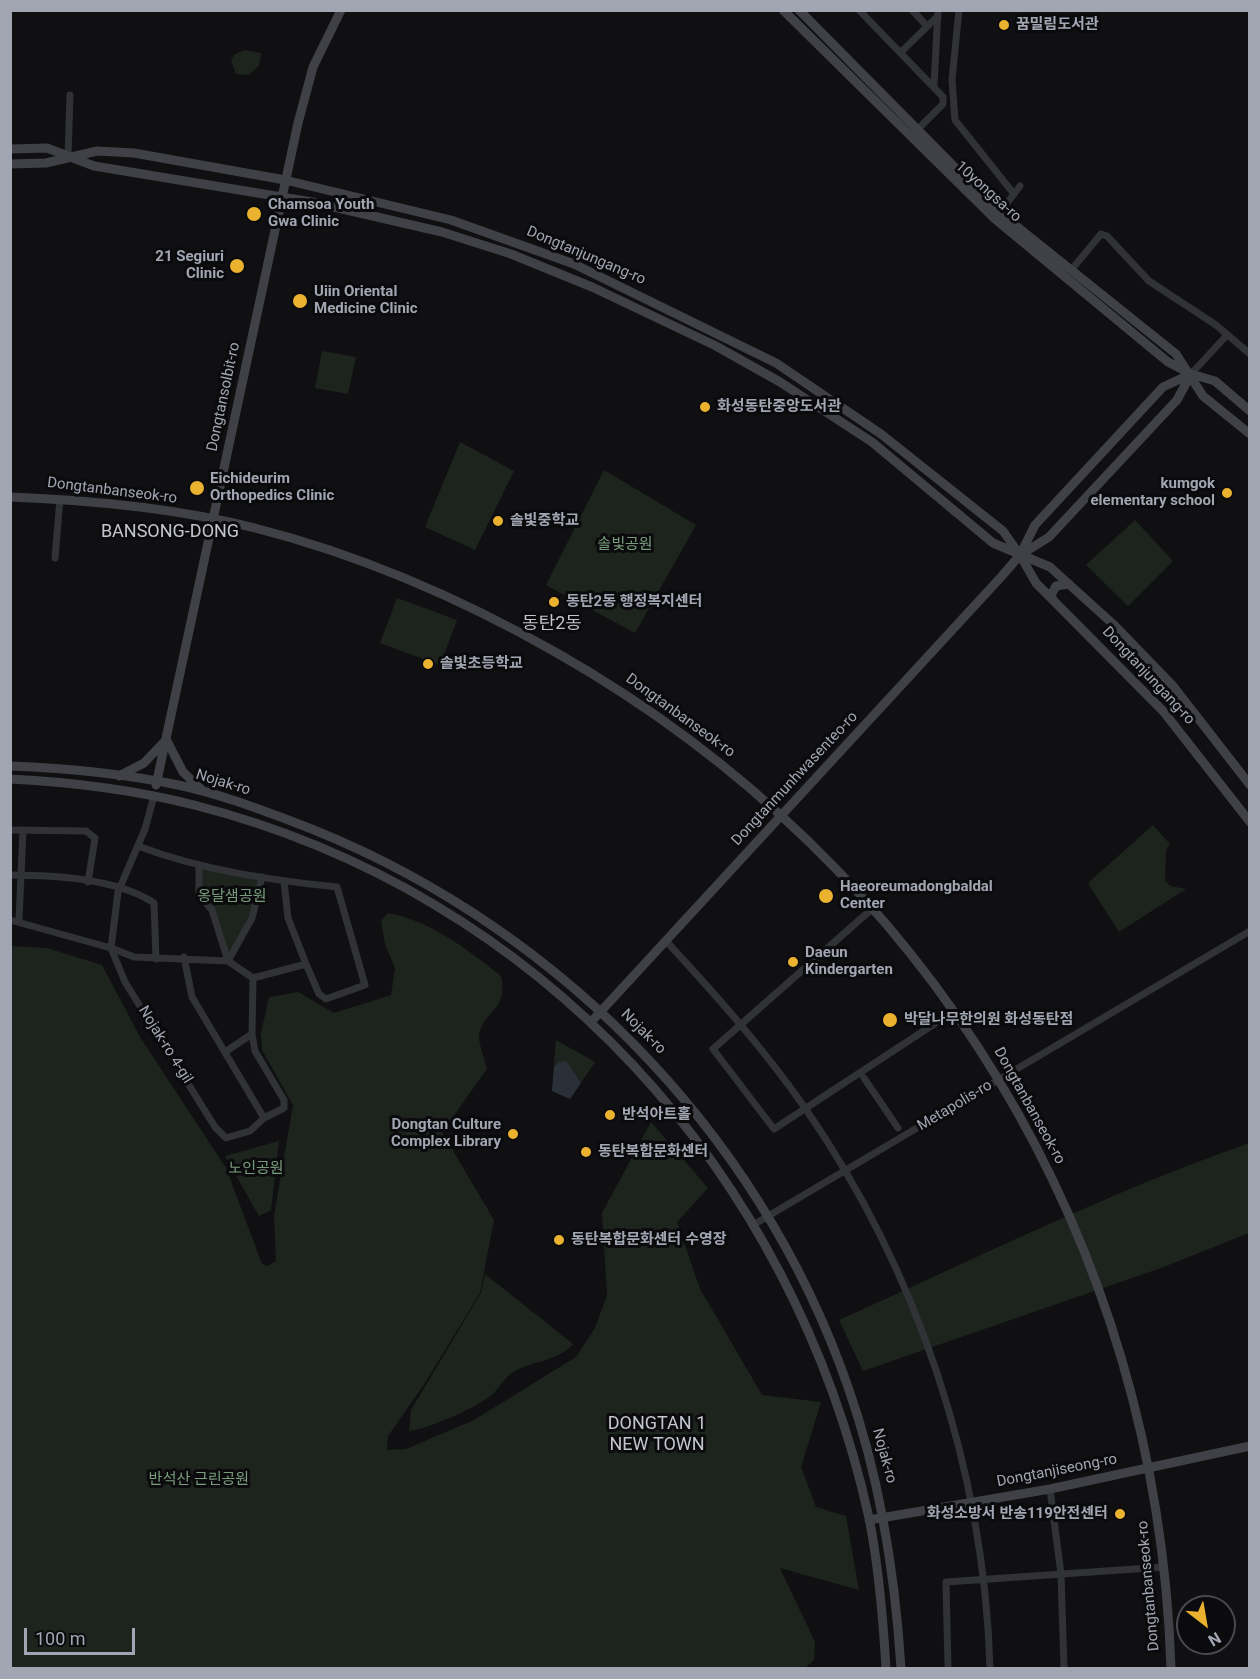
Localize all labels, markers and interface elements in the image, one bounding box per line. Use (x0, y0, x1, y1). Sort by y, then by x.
place label: 꿈밀림도서관 (1016, 16, 1099, 34)
marker: 꿈밀림도서관 (997, 18, 1011, 32)
street label: 10yongsa-ro (951, 158, 1025, 226)
place label: Chamsoa Youth Gwa Clinic (268, 196, 374, 231)
marker: Chamsoa Youth Gwa Clinic (245, 205, 263, 223)
street label: Dongtanjungang-ro (524, 223, 648, 289)
place label: 21 Segiuri Clinic (155, 248, 224, 283)
marker: 21 Segiuri Clinic (228, 257, 246, 275)
place label: Uiin Oriental Medicine Clinic (314, 283, 418, 318)
marker: Uiin Oriental Medicine Clinic (291, 292, 309, 310)
street label: Dongtansolbit-ro (204, 341, 244, 453)
place label: 화성동탄중앙도서관 (717, 398, 841, 416)
marker: 화성동탄중앙도서관 (698, 400, 712, 414)
place label: Eichideurim Orthopedics Clinic (210, 470, 334, 505)
street label: Dongtanbanseok-ro (46, 474, 178, 508)
place label: kumgok elementary school (1090, 475, 1215, 510)
marker: Eichideurim Orthopedics Clinic (188, 479, 206, 497)
marker: kumgok elementary school (1220, 486, 1234, 500)
place label: 솔빛중학교 (510, 512, 579, 530)
marker: 솔빛중학교 (491, 514, 505, 528)
district label: BANSONG-DONG (92, 521, 248, 543)
park label: 솔빛공원 (597, 536, 653, 554)
place label: 동탄2동 행정복지센터 (566, 593, 703, 611)
marker: 동탄2동 행정복지센터 (547, 595, 561, 609)
district label: 동탄2동 (522, 613, 582, 635)
street label: Dongtanjungang-ro (1098, 623, 1198, 729)
place label: 솔빛초등학교 (440, 655, 523, 673)
marker: 솔빛초등학교 (421, 657, 435, 671)
street label: Dongtanbanseok-ro (622, 670, 738, 762)
street label: Dongtanmunhwasenteo-ro (728, 708, 862, 850)
street label: Nojak-ro (193, 766, 253, 800)
place label: Haeoreumadongbaldal Center (840, 878, 993, 913)
marker: Haeoreumadongbaldal Center (817, 887, 835, 905)
park label: 옹달샘공원 (198, 888, 266, 906)
place label: Daeun Kindergarten (805, 944, 893, 979)
marker: Daeun Kindergarten (786, 955, 800, 969)
street label: Nojak-ro 4-gil (134, 1003, 196, 1087)
street label: Nojak-ro (617, 1006, 669, 1058)
marker: 박달나무한의원 화성동탄점 (881, 1011, 899, 1029)
place label: 박달나무한의원 화성동탄점 (904, 1011, 1073, 1029)
street label: Dongtanbanseok-ro (989, 1044, 1069, 1168)
street label: Metapolis-ro (914, 1077, 996, 1135)
place label: 반석아트홀 (622, 1106, 691, 1124)
marker: 반석아트홀 (603, 1108, 617, 1122)
place label: Dongtan Culture Complex Library (391, 1116, 501, 1151)
marker: Dongtan Culture Complex Library (506, 1127, 520, 1141)
place label: 동탄복합문화센터 (598, 1143, 708, 1161)
marker: 동탄복합문화센터 (579, 1145, 593, 1159)
park label: 노인공원 (228, 1160, 284, 1178)
place label: 동탄복합문화센터 수영장 (571, 1231, 727, 1249)
marker: 동탄복합문화센터 수영장 (552, 1233, 566, 1247)
district label: DONGTAN 1 NEW TOWN (601, 1413, 713, 1456)
street label: Nojak-ro (868, 1427, 900, 1485)
street label: Dongtanjiseong-ro (995, 1450, 1119, 1492)
park label: 반석산 근린공원 (149, 1471, 249, 1489)
place label: 화성소방서 반송119안전센터 (927, 1505, 1108, 1523)
marker: 화성소방서 반송119안전센터 (1113, 1507, 1127, 1521)
street label: Dongtanbanseok-ro (1134, 1520, 1164, 1652)
north arrow (1176, 1595, 1236, 1655)
scale bar (27, 1616, 138, 1654)
text: 100 m (35, 1628, 86, 1649)
text: N (1205, 1628, 1224, 1650)

